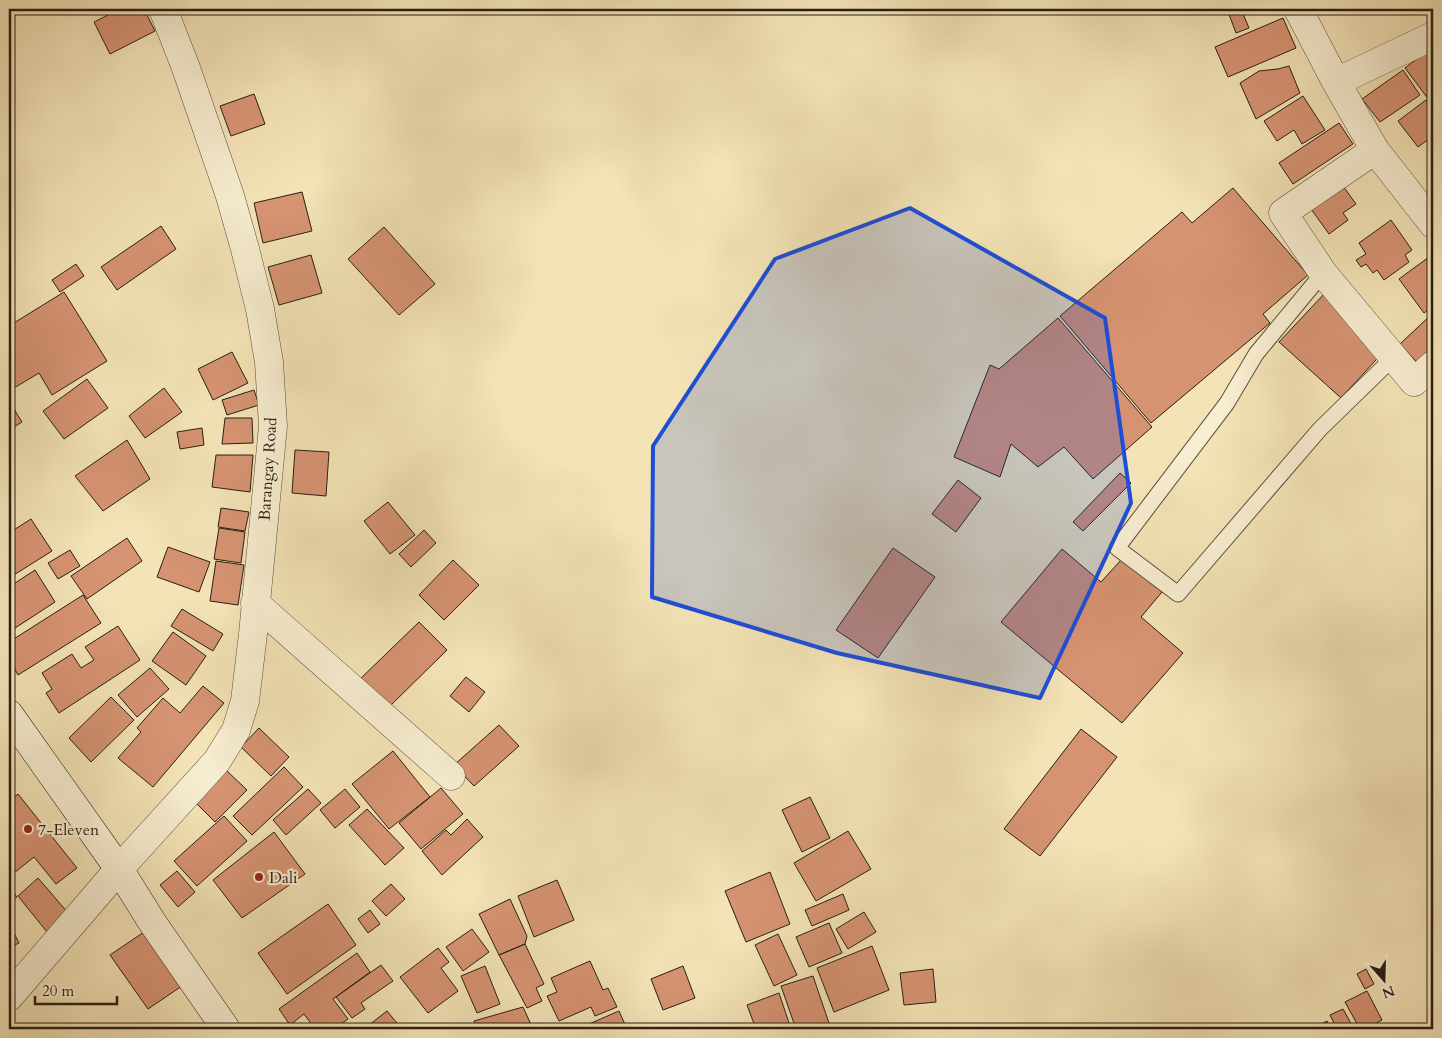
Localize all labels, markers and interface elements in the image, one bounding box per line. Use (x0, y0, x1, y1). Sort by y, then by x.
street label: Barangay Road (253, 416, 283, 521)
place label: 7-Eleven (38, 819, 99, 841)
marker: 7-Eleven (22, 823, 34, 835)
place label: Dali (269, 867, 298, 889)
marker: Dali (253, 871, 265, 883)
north arrow (1360, 956, 1410, 1006)
scale bar (35, 973, 118, 1005)
text: 20 m (42, 981, 74, 1001)
text: N (1379, 981, 1397, 1003)

